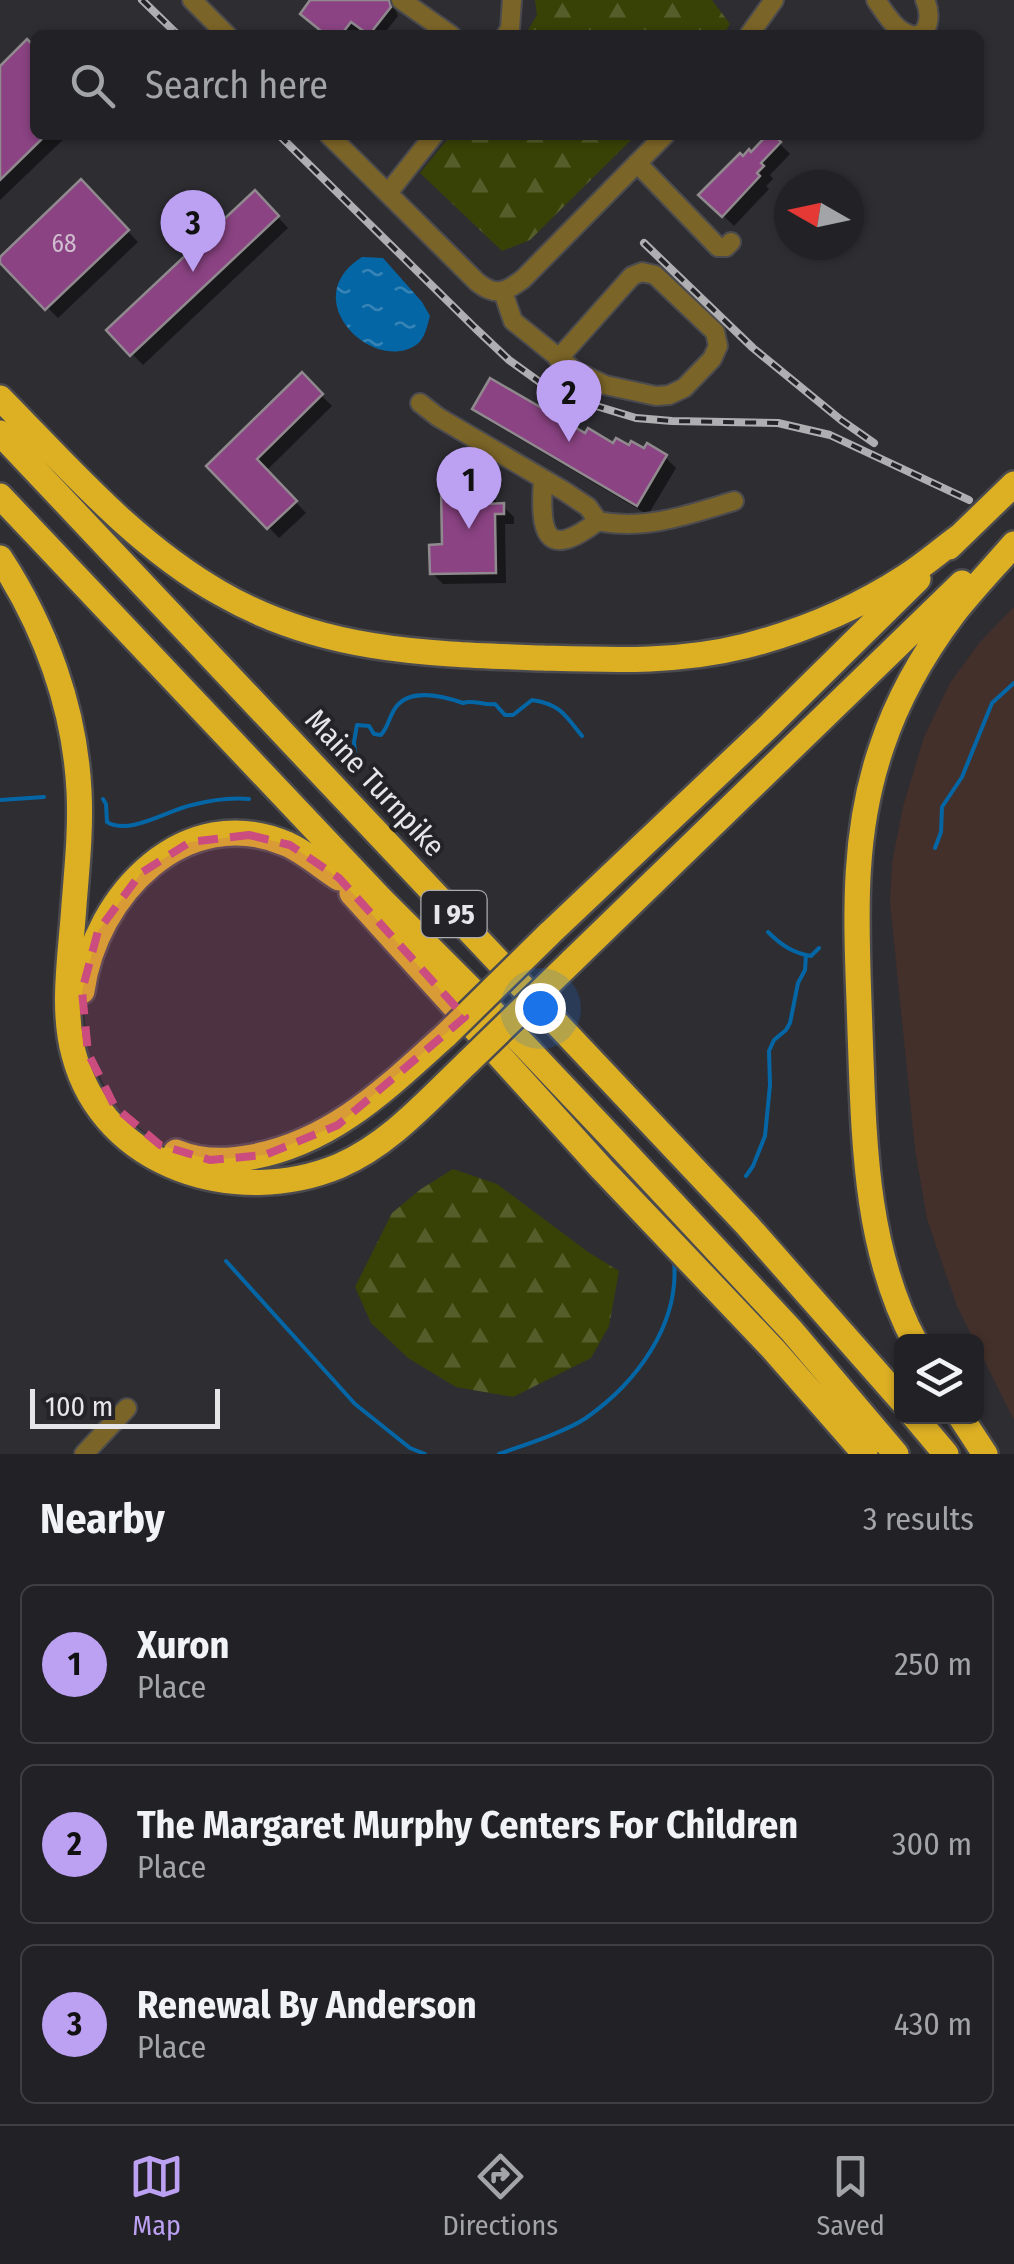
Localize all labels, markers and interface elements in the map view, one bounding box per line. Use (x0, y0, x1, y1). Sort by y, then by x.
search box (30, 30, 984, 140)
icon: search (65, 58, 120, 113)
text: Search here (145, 62, 328, 108)
north arrow (774, 170, 864, 260)
pin: 3 (160, 190, 226, 272)
house number: 68 (52, 229, 76, 259)
pin: 2 (536, 360, 602, 442)
pin: 1 (436, 446, 502, 529)
street label: Maine Turnpike (298, 702, 452, 864)
road number: I 95 (422, 891, 486, 937)
your location (515, 983, 566, 1034)
map controls (894, 1334, 984, 1424)
button: layers (894, 1334, 984, 1424)
scale bar (30, 1384, 220, 1428)
text: 100 m (45, 1390, 113, 1423)
text: Nearby (40, 1494, 165, 1544)
text: 3 results (863, 1500, 974, 1538)
text: Xuron (137, 1622, 229, 1668)
text: 1 (68, 1645, 81, 1683)
text: 250 m (894, 1645, 972, 1683)
text: Place (137, 1668, 206, 1706)
text: The Margaret Murphy Centers For Children (137, 1802, 798, 1848)
text: 2 (67, 1825, 82, 1863)
text: 300 m (892, 1825, 972, 1863)
text: Place (137, 1848, 206, 1886)
text: Renewal By Anderson (137, 1982, 477, 2028)
text: 3 (67, 2005, 82, 2043)
text: 430 m (894, 2005, 972, 2043)
text: Place (137, 2028, 206, 2066)
tab: Map (129, 2149, 184, 2242)
tab: Directions (442, 2149, 558, 2242)
tab: Saved (816, 2149, 885, 2242)

